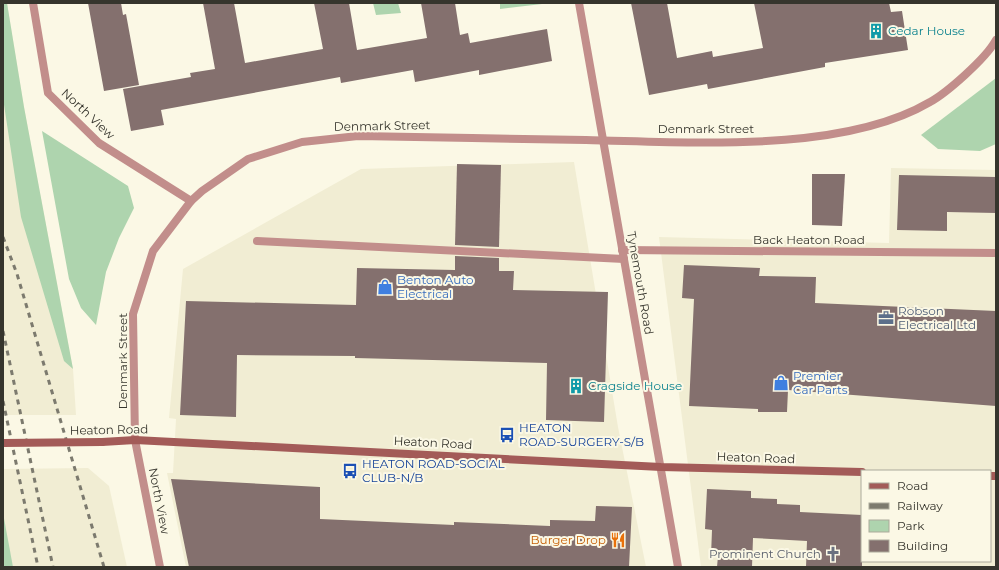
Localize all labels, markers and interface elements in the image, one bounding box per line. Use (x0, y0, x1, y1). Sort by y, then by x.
building icon: Cedar House (867, 22, 885, 40)
place label: Cedar House (888, 23, 965, 38)
street label: North View (59, 85, 118, 142)
street label: Denmark Street (334, 117, 430, 134)
street label: Denmark Street (658, 121, 754, 136)
street label: Tynemouth Road (624, 230, 657, 336)
street label: Back Heaton Road (753, 232, 865, 247)
place label: Benton Auto Electrical (397, 272, 474, 301)
shop icon: Benton Auto Electrical (376, 278, 394, 296)
place label: Robson Electrical Ltd (898, 303, 976, 332)
office icon: Robson Electrical Ltd (877, 309, 895, 327)
street label: Denmark Street (115, 313, 130, 409)
place label: Premier Car Parts (793, 368, 848, 397)
shop icon: Premier Car Parts (772, 374, 790, 392)
building icon: Cragside House (567, 377, 585, 395)
place label: Cragside House (588, 378, 682, 393)
place label: HEATON ROAD-SURGERY-S/B (519, 420, 644, 449)
street label: Heaton Road (70, 421, 148, 438)
bus stop icon: HEATON ROAD-SURGERY-S/B (498, 426, 516, 444)
street label: Heaton Road (393, 433, 473, 452)
street label: Heaton Road (716, 449, 796, 466)
place label: HEATON ROAD-SOCIAL CLUB-N/B (362, 456, 505, 485)
bus stop icon: HEATON ROAD-SOCIAL CLUB-N/B (341, 462, 359, 480)
street label: North View (146, 466, 173, 536)
legend (861, 470, 991, 562)
text: Road (897, 478, 928, 493)
text: Railway (897, 498, 943, 513)
text: Park (897, 518, 925, 533)
restaurant icon: Burger Drop (609, 531, 627, 549)
place label: Burger Drop (531, 532, 606, 547)
text: Building (897, 538, 948, 553)
church icon: Prominent Church (824, 545, 842, 563)
place label: Prominent Church (709, 546, 821, 561)

